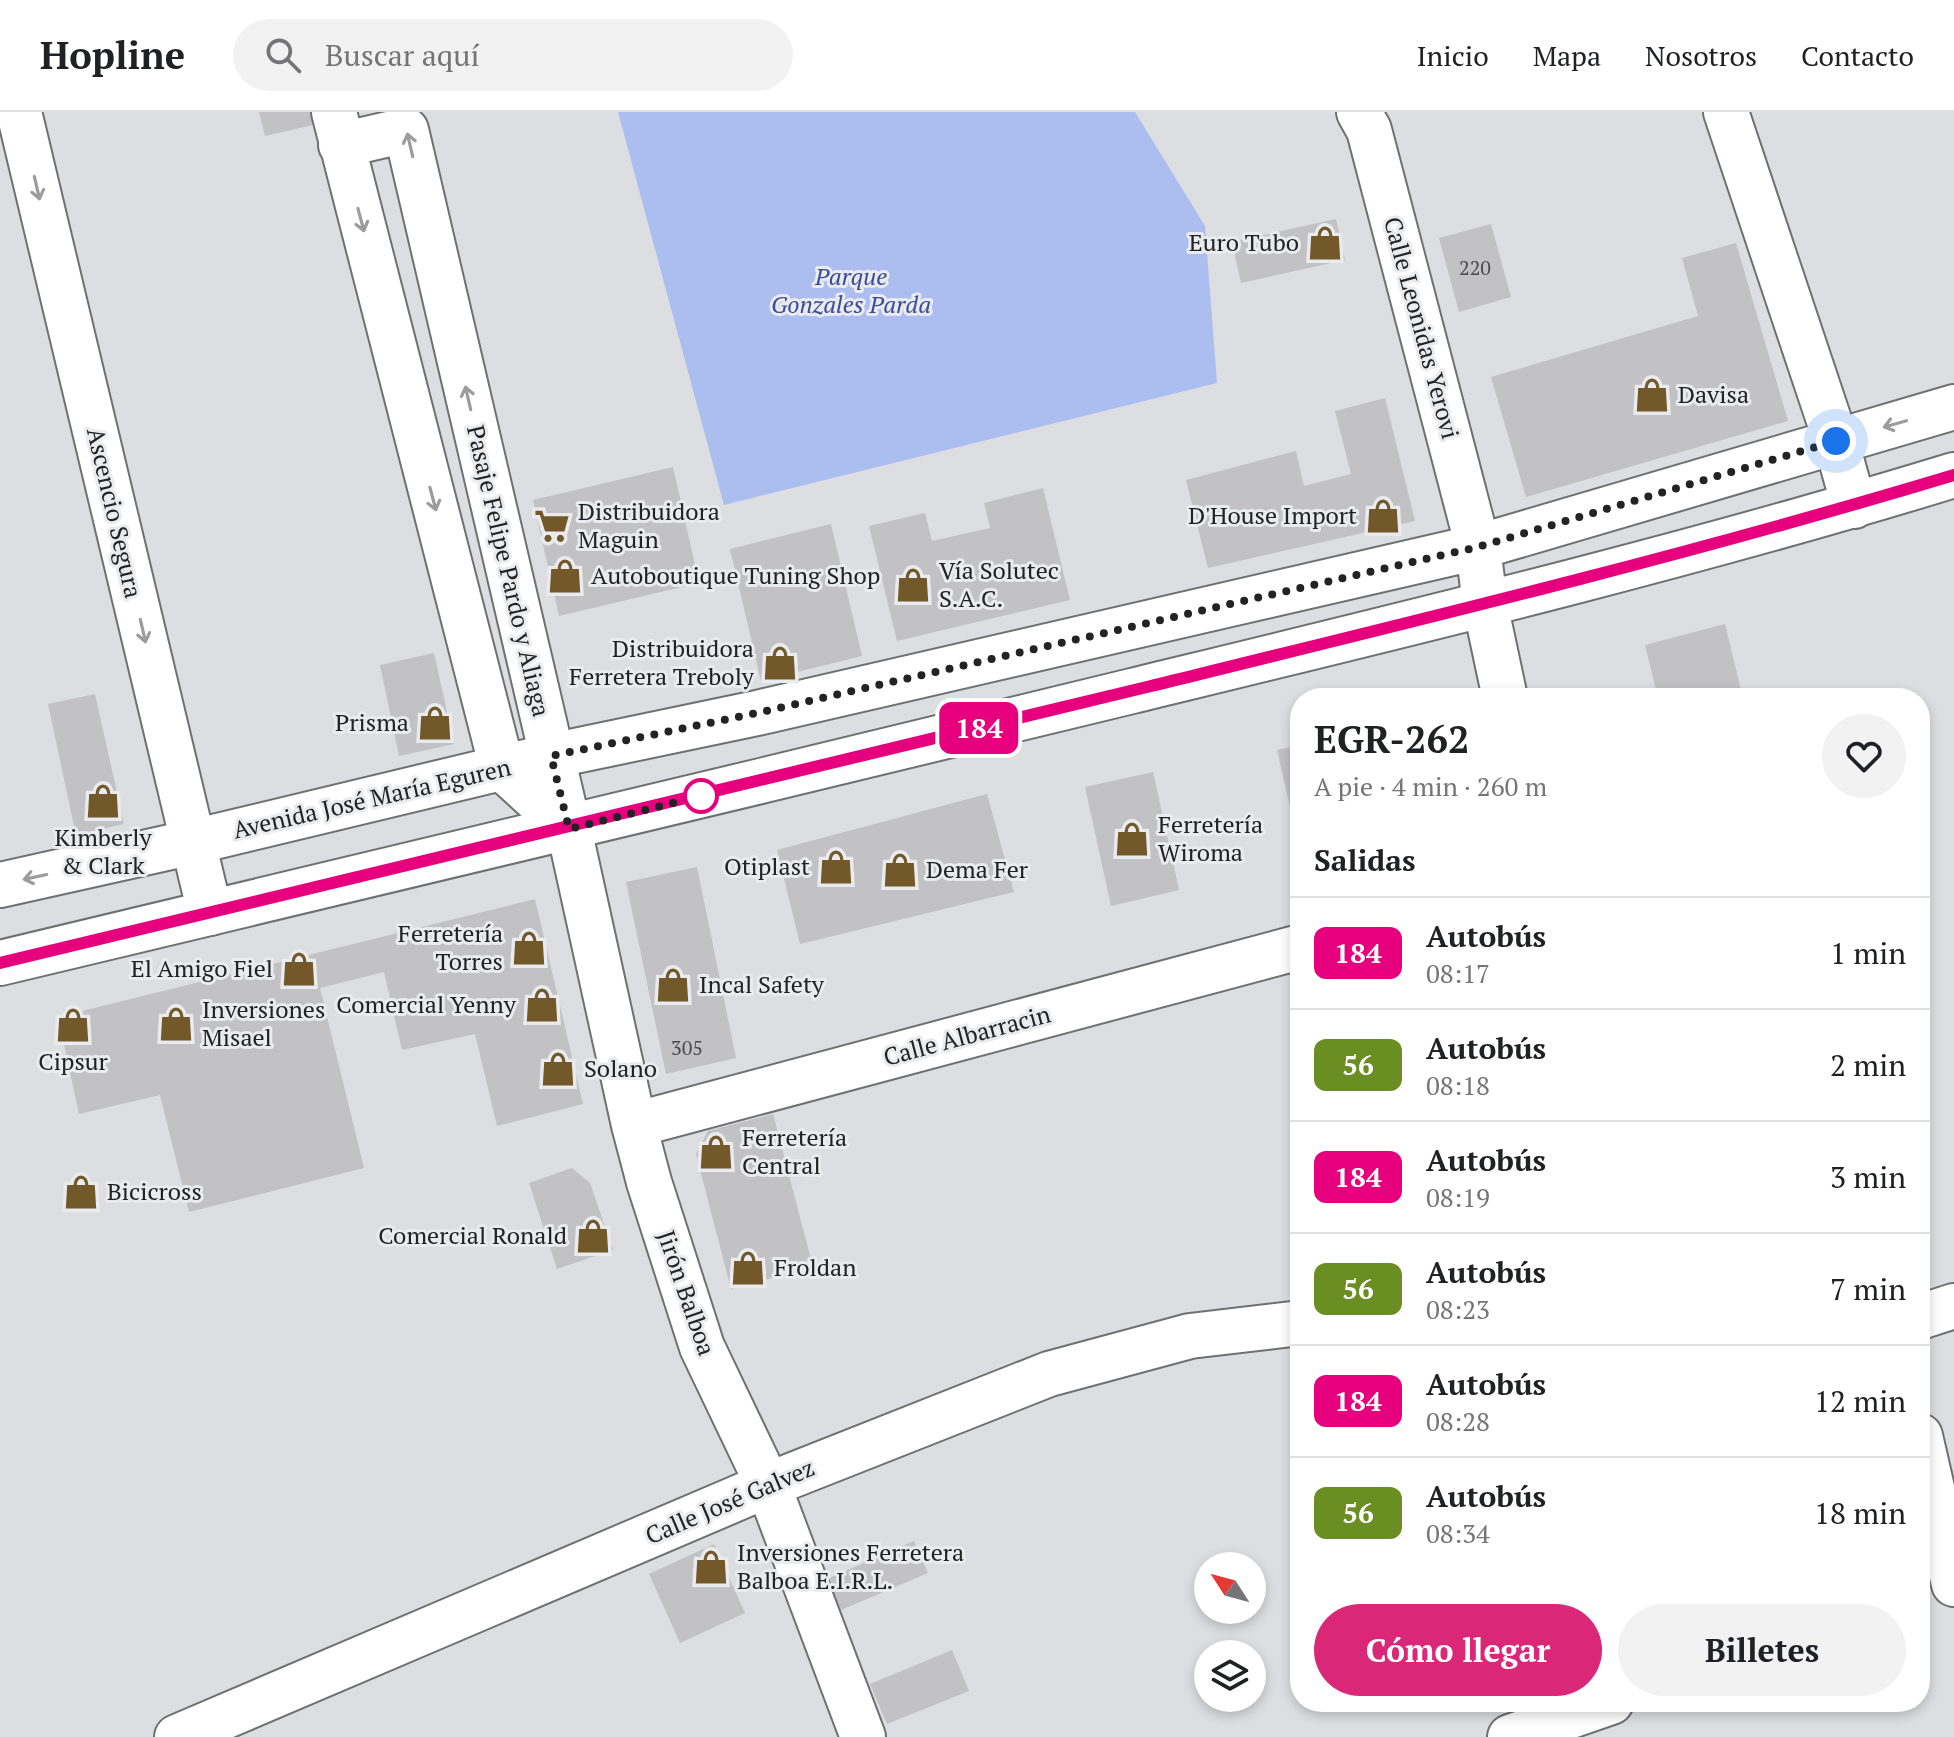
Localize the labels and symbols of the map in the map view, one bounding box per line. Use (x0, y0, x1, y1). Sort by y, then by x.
one-way arrow (402, 133, 417, 158)
one-way arrow (30, 174, 45, 200)
one-way arrow (354, 207, 369, 233)
street label: Calle Leonidas Yerovi (1377, 213, 1467, 442)
shop icon: Euro Tubo (1306, 224, 1344, 262)
place label: Euro Tubo (1189, 226, 1299, 258)
house number: 220 (1459, 254, 1491, 281)
park label: Parque Gonzales Parda (771, 260, 931, 320)
shop icon: Davisa (1633, 376, 1671, 414)
place label: Davisa (1678, 378, 1749, 410)
one-way arrow (460, 386, 475, 412)
one-way arrow (1883, 417, 1909, 432)
your location (1816, 421, 1856, 461)
street label: Pasaje Felipe Pardo y Aliaga (460, 422, 558, 720)
street label: Ascencio Segura (80, 424, 150, 601)
one-way arrow (426, 486, 441, 512)
place label: Distribuidora Maguin (578, 495, 720, 555)
shop icon: D'House Import (1364, 497, 1402, 535)
place label: D'House Import (1188, 499, 1357, 531)
supermarket icon: Distribuidora Maguin (533, 507, 571, 545)
place label: Vía Solutec S.A.C. (939, 554, 1059, 614)
shop icon: Autoboutique Tuning Shop (546, 557, 584, 595)
place label: Autoboutique Tuning Shop (591, 559, 880, 591)
shop icon: Vía Solutec S.A.C. (894, 566, 932, 604)
one-way arrow (136, 618, 151, 644)
place label: Distribuidora Ferretera Treboly (569, 632, 755, 692)
shop icon: Distribuidora Ferretera Treboly (761, 644, 799, 682)
line badge: 184 (933, 702, 1025, 754)
shop icon: Prisma (416, 704, 454, 742)
place label: Prisma (335, 706, 409, 738)
street label: Avenida José María Eguren (230, 750, 514, 846)
unlabelled marker (684, 779, 718, 813)
shop icon: Kimberly & Clark (84, 782, 122, 820)
place label: Ferretería Wiroma (1158, 808, 1263, 868)
shop icon: Ferretería Wiroma (1113, 820, 1151, 858)
place label: Kimberly & Clark (54, 821, 152, 881)
shop icon: Otiplast (817, 848, 855, 886)
place label: Otiplast (724, 850, 810, 882)
shop icon: Dema Fer (881, 851, 919, 889)
place label: Dema Fer (926, 853, 1029, 885)
one-way arrow (23, 870, 48, 885)
place label: Ferretería Torres (398, 917, 503, 977)
shop icon: Ferretería Torres (510, 929, 548, 967)
shop icon: El Amigo Fiel (280, 950, 318, 988)
place label: El Amigo Fiel (131, 952, 273, 984)
shop icon: Incal Safety (654, 966, 692, 1004)
place label: Incal Safety (699, 968, 825, 1000)
shop icon: Comercial Yenny (523, 986, 561, 1024)
place label: Comercial Yenny (336, 988, 517, 1020)
place label: Inversiones Misael (202, 993, 325, 1053)
street label: Calle Albarracin (880, 997, 1054, 1073)
shop icon: Inversiones Misael (157, 1005, 195, 1043)
shop icon: Cipsur (54, 1006, 92, 1044)
house number: 305 (671, 1034, 703, 1061)
place label: Cipsur (38, 1045, 109, 1077)
shop icon: Solano (539, 1050, 577, 1088)
place label: Solano (584, 1052, 657, 1084)
place label: Ferretería Central (742, 1121, 847, 1181)
shop icon: Ferretería Central (697, 1133, 735, 1171)
shop icon: Bicicross (62, 1173, 100, 1211)
place label: Bicicross (107, 1175, 202, 1207)
shop icon: Comercial Ronald (574, 1217, 612, 1255)
place label: Comercial Ronald (378, 1219, 567, 1251)
street label: Jirón Balboa (651, 1226, 723, 1360)
shop icon: Froldan (729, 1249, 767, 1287)
place label: Froldan (774, 1251, 856, 1283)
street label: Calle José Galvez (640, 1451, 819, 1551)
place label: Inversiones Ferretera Balboa E.I.R.L. (737, 1536, 964, 1596)
shop icon: Inversiones Ferretera Balboa E.I.R.L. (692, 1548, 730, 1586)
north arrow (1194, 1552, 1266, 1624)

